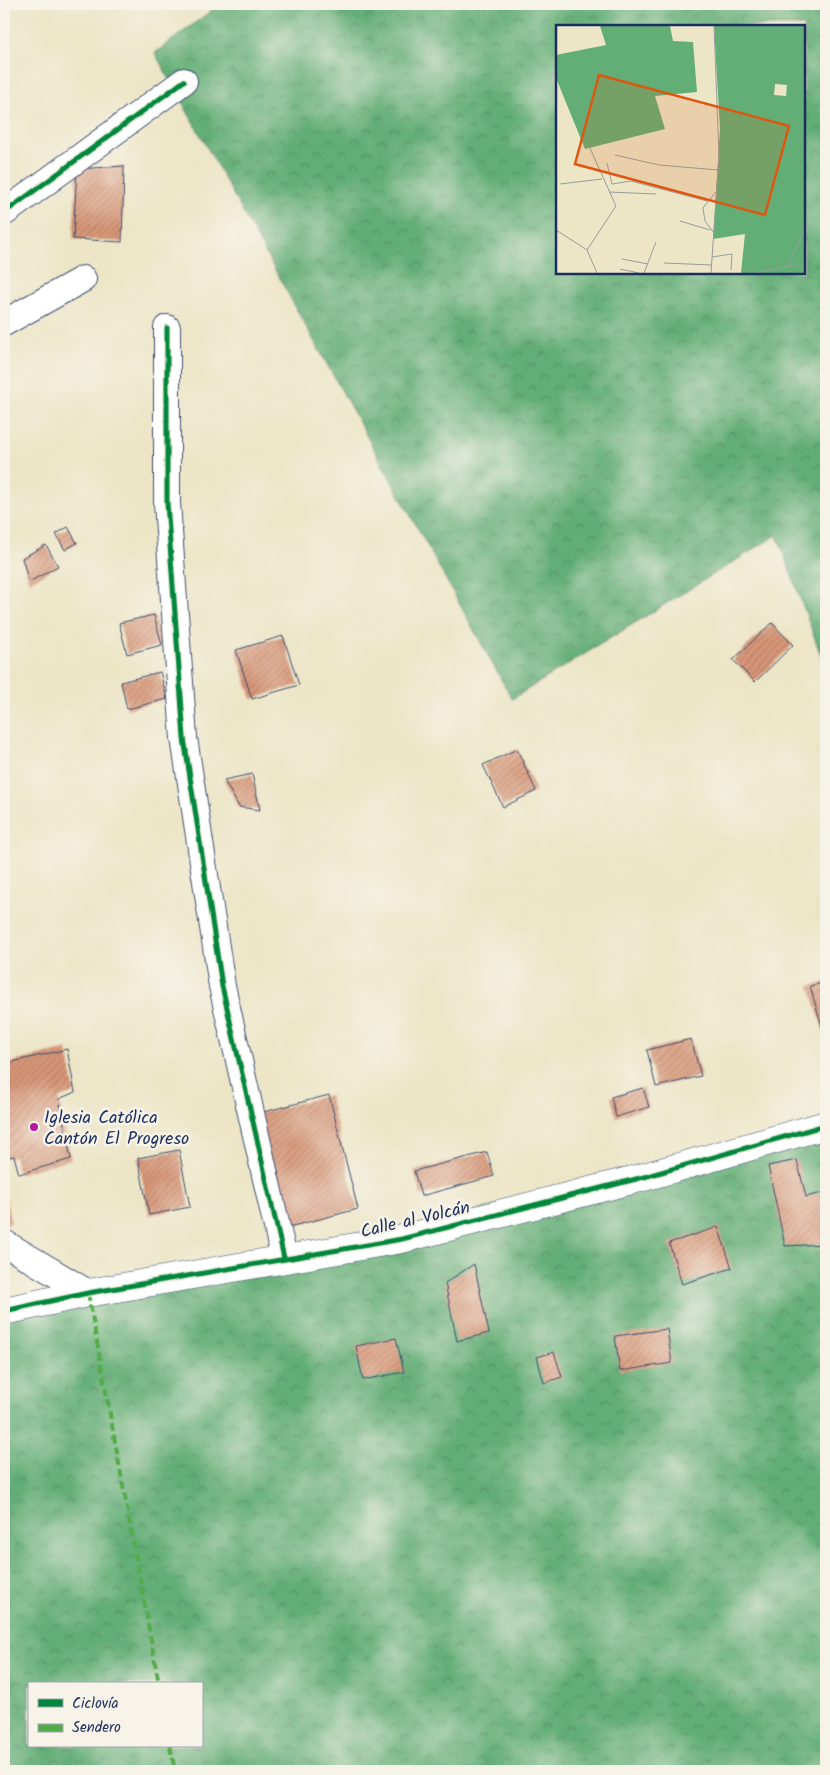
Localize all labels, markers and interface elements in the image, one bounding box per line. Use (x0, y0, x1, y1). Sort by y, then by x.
inset map (556, 25, 805, 274)
place label: Iglesia Católica Cantón El Progreso (44, 1104, 189, 1154)
marker: Iglesia Católica Cantón El Progreso (28, 1121, 40, 1133)
street label: Calle al Volcán (358, 1194, 473, 1247)
legend (28, 1682, 202, 1748)
text: Ciclovía (72, 1692, 119, 1716)
text: Sendero (72, 1716, 121, 1740)

